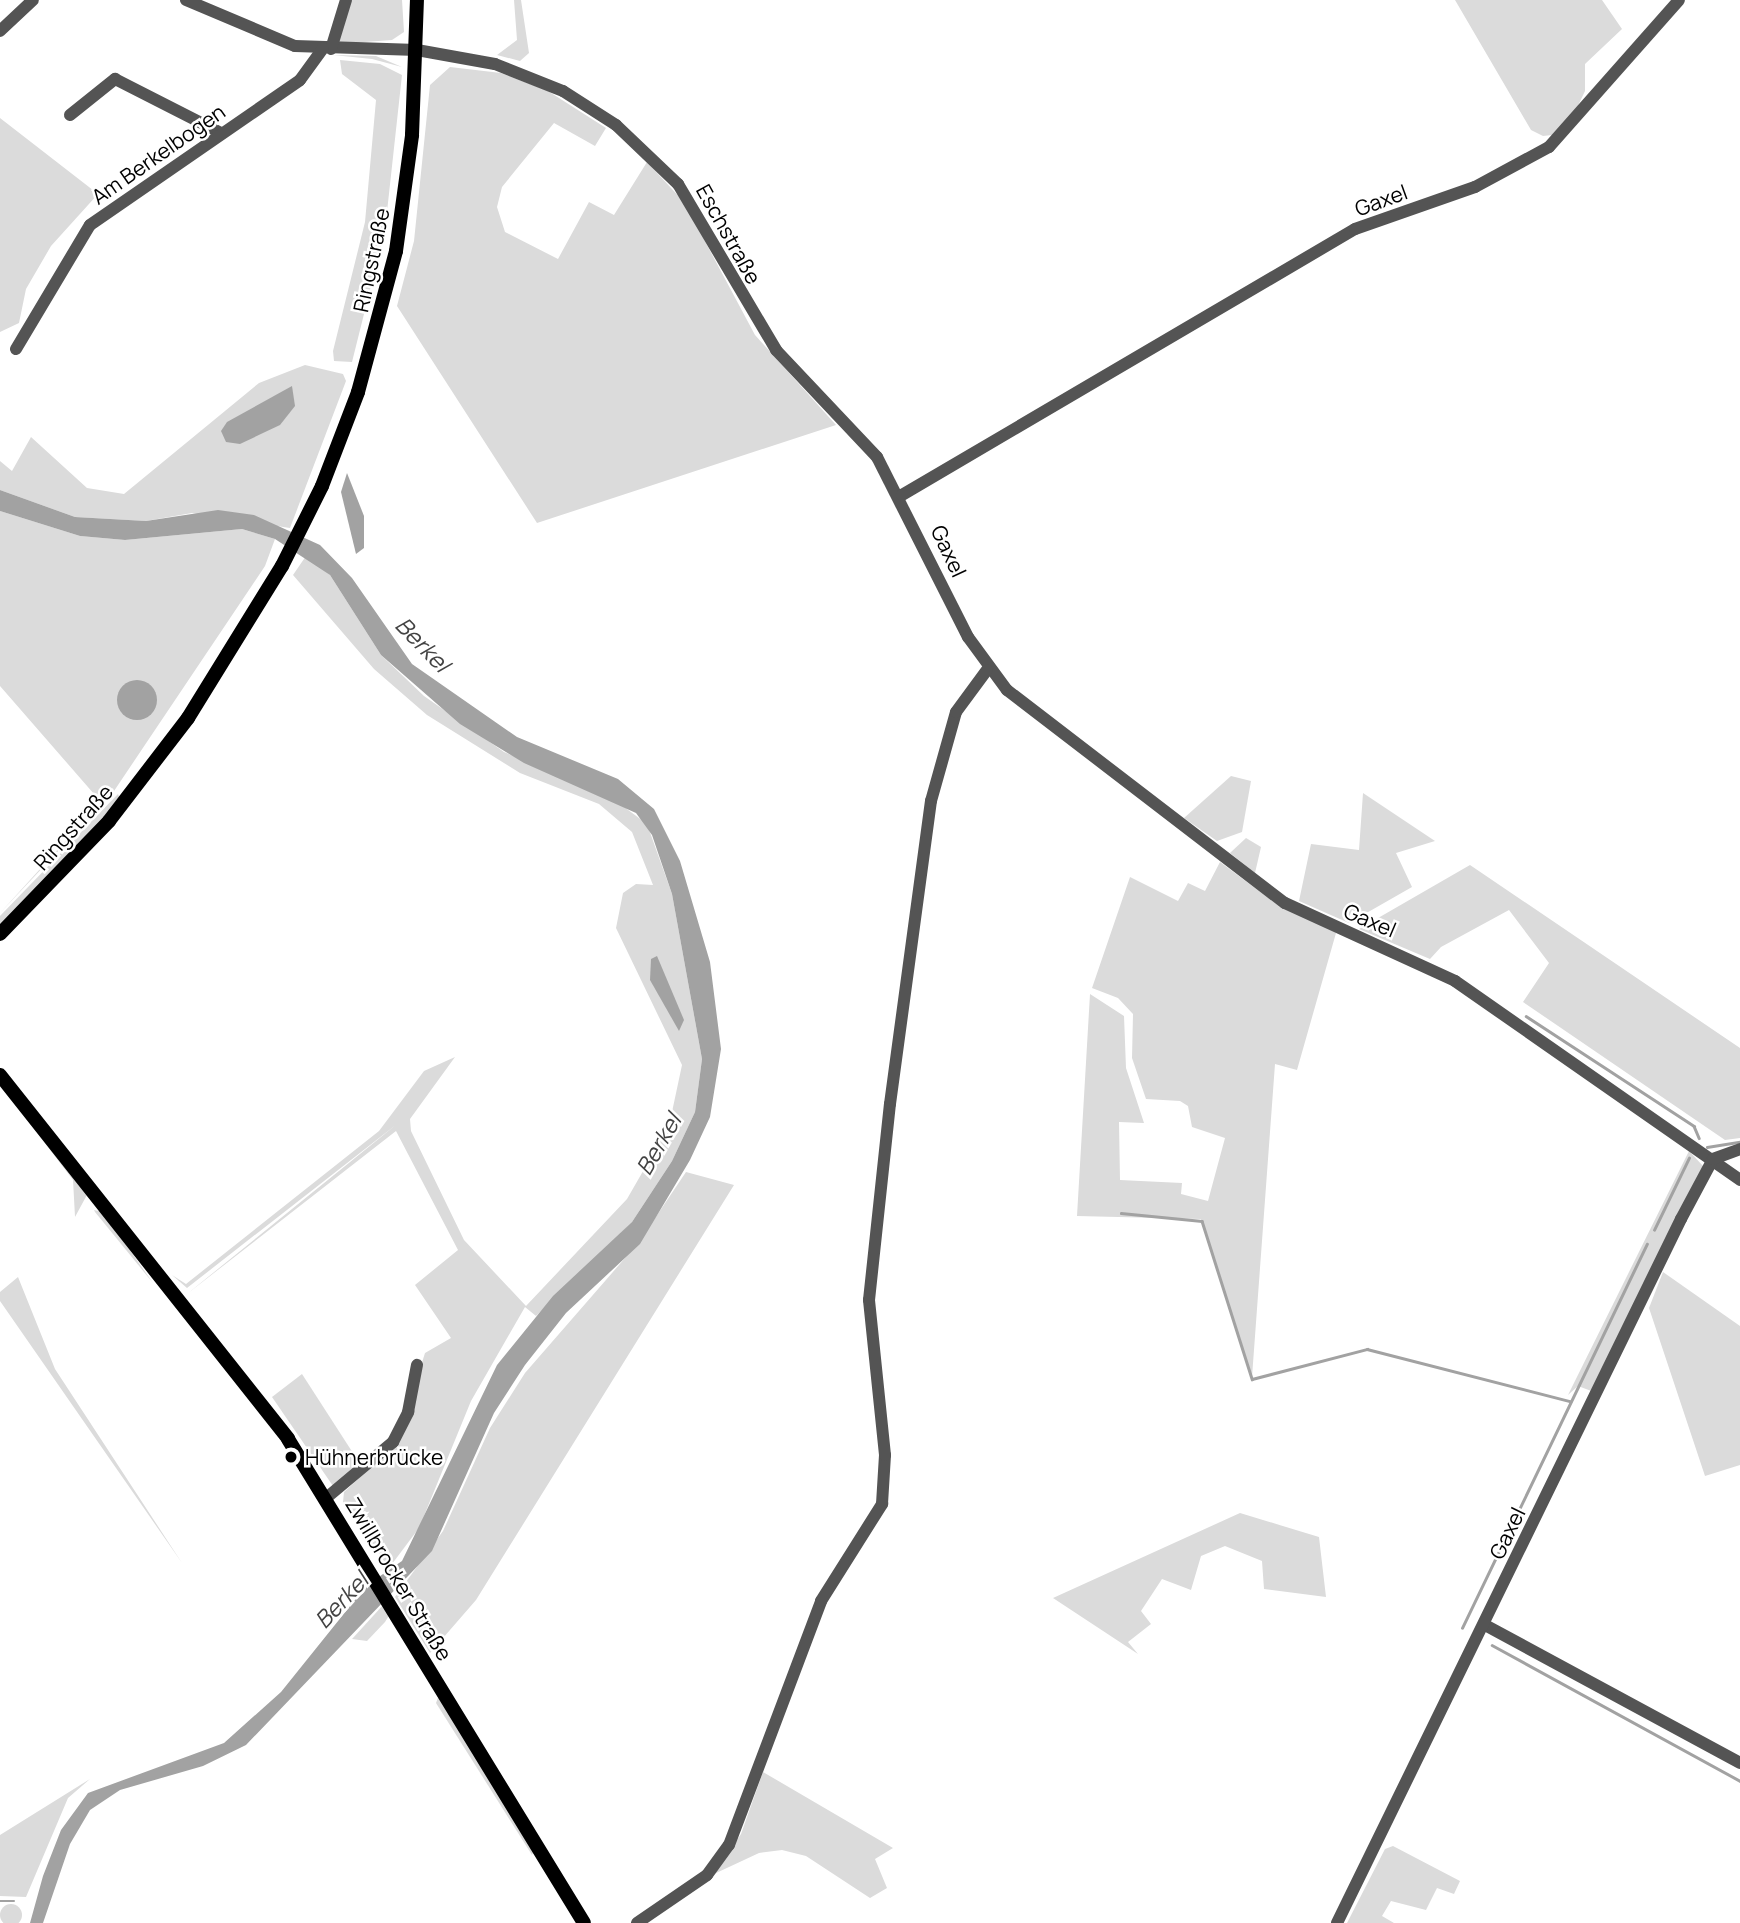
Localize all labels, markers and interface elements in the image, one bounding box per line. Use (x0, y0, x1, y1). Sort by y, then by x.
street label: Am Berkelbogen (86, 99, 230, 209)
street label: Gaxel (1351, 179, 1411, 221)
street label: Eschstraße (691, 180, 767, 288)
street label: Ringstraße (348, 205, 394, 315)
street label: Gaxel (926, 521, 972, 581)
water label: Berkel (390, 611, 456, 677)
street label: Ringstraße (28, 779, 118, 875)
street label: Gaxel (1340, 898, 1400, 942)
water label: Berkel (630, 1109, 686, 1179)
place label: Hühnerbrücke (305, 1444, 443, 1470)
marker: Hühnerbrücke (283, 1449, 299, 1465)
street label: Zwillbrocker Straße (340, 1493, 458, 1665)
street label: Gaxel (1484, 1503, 1530, 1563)
water label: Berkel (308, 1567, 374, 1633)

